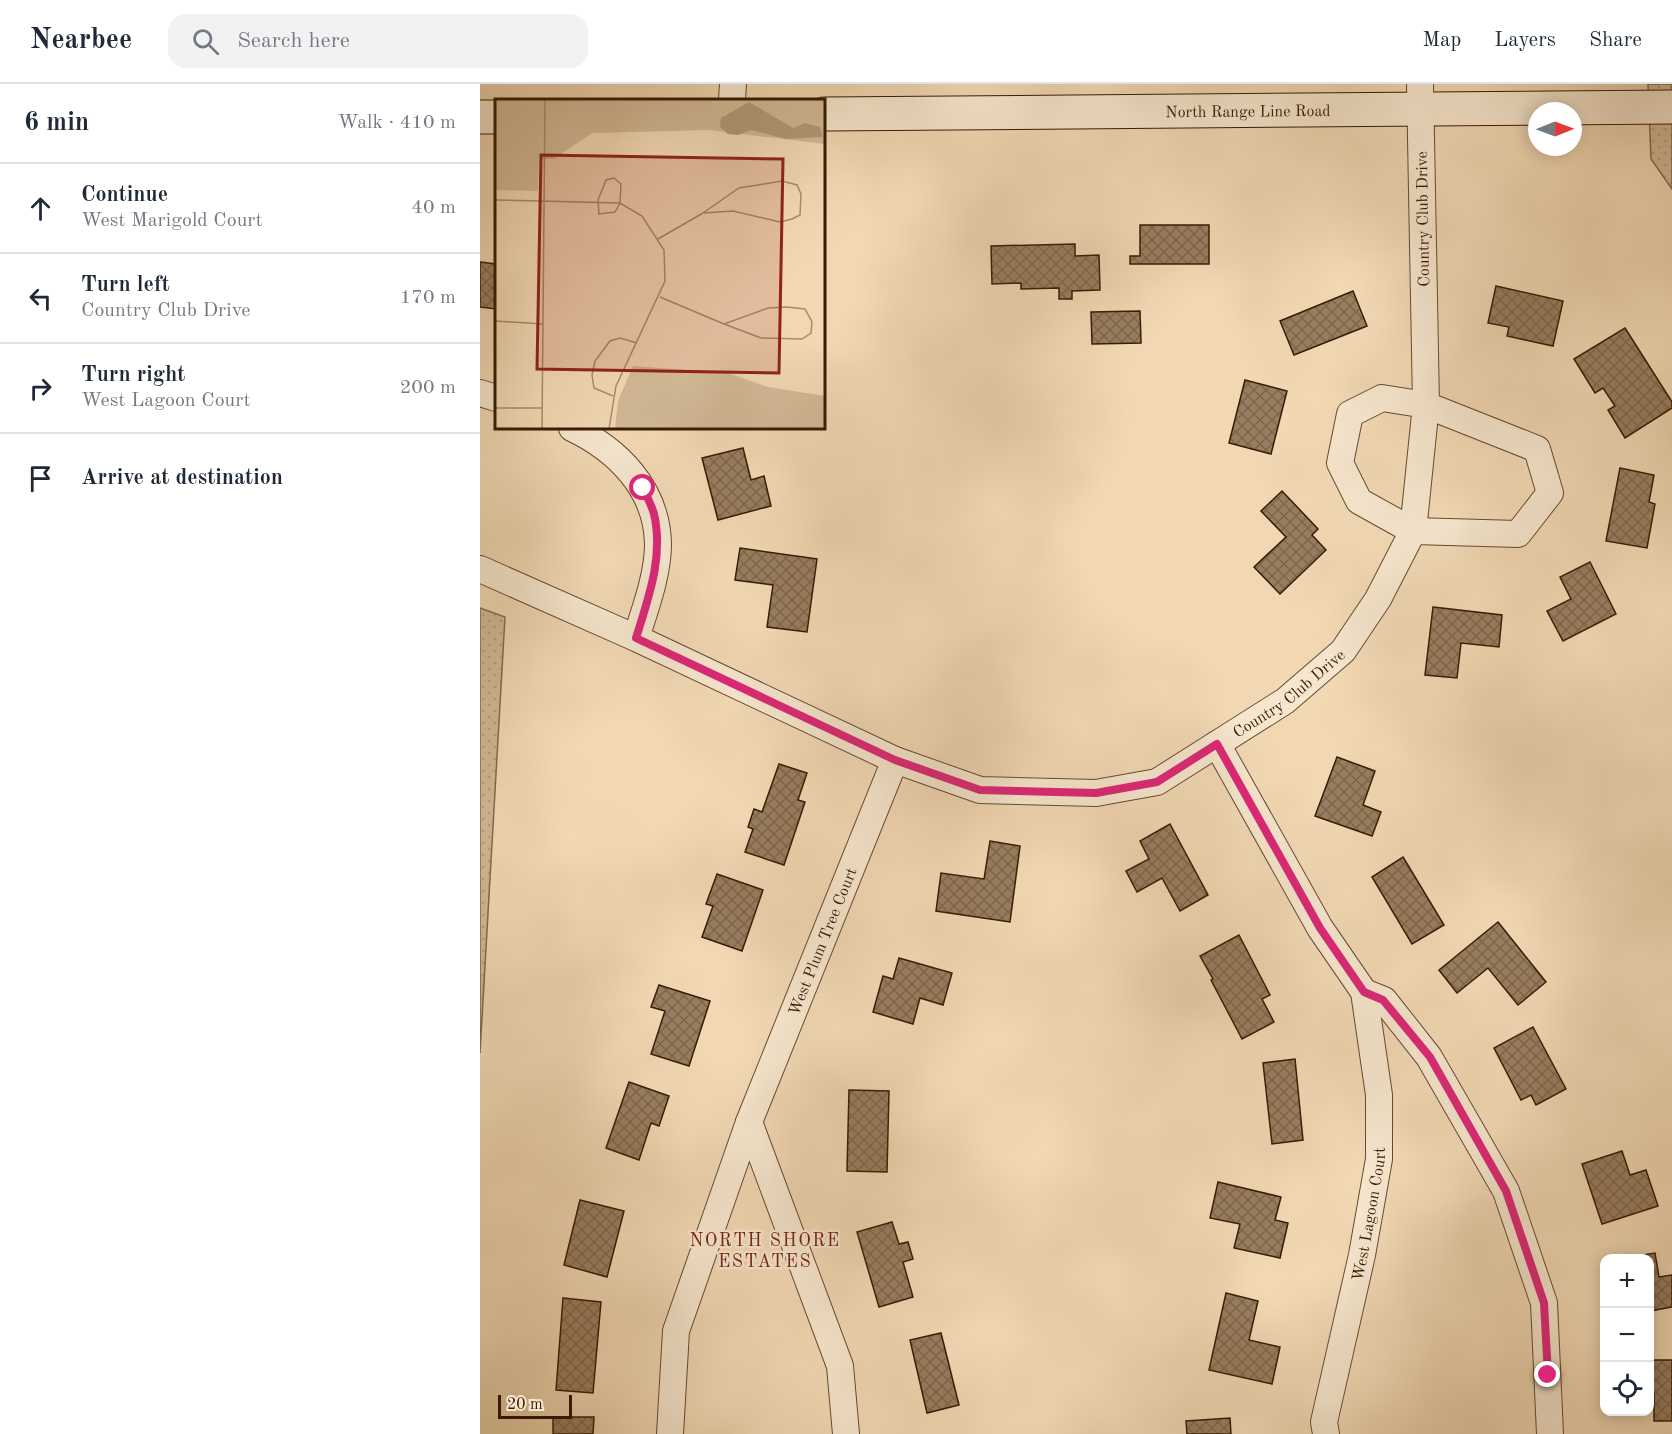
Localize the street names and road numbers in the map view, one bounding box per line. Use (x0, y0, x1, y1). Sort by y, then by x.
street label: North Range Line Road (1165, 104, 1331, 121)
street label: Country Club Drive (1415, 151, 1433, 287)
street label: Country Club Drive (1231, 647, 1349, 742)
street label: West Plum Tree Court (787, 865, 861, 1018)
street label: West Lagoon Court (1350, 1147, 1389, 1283)

